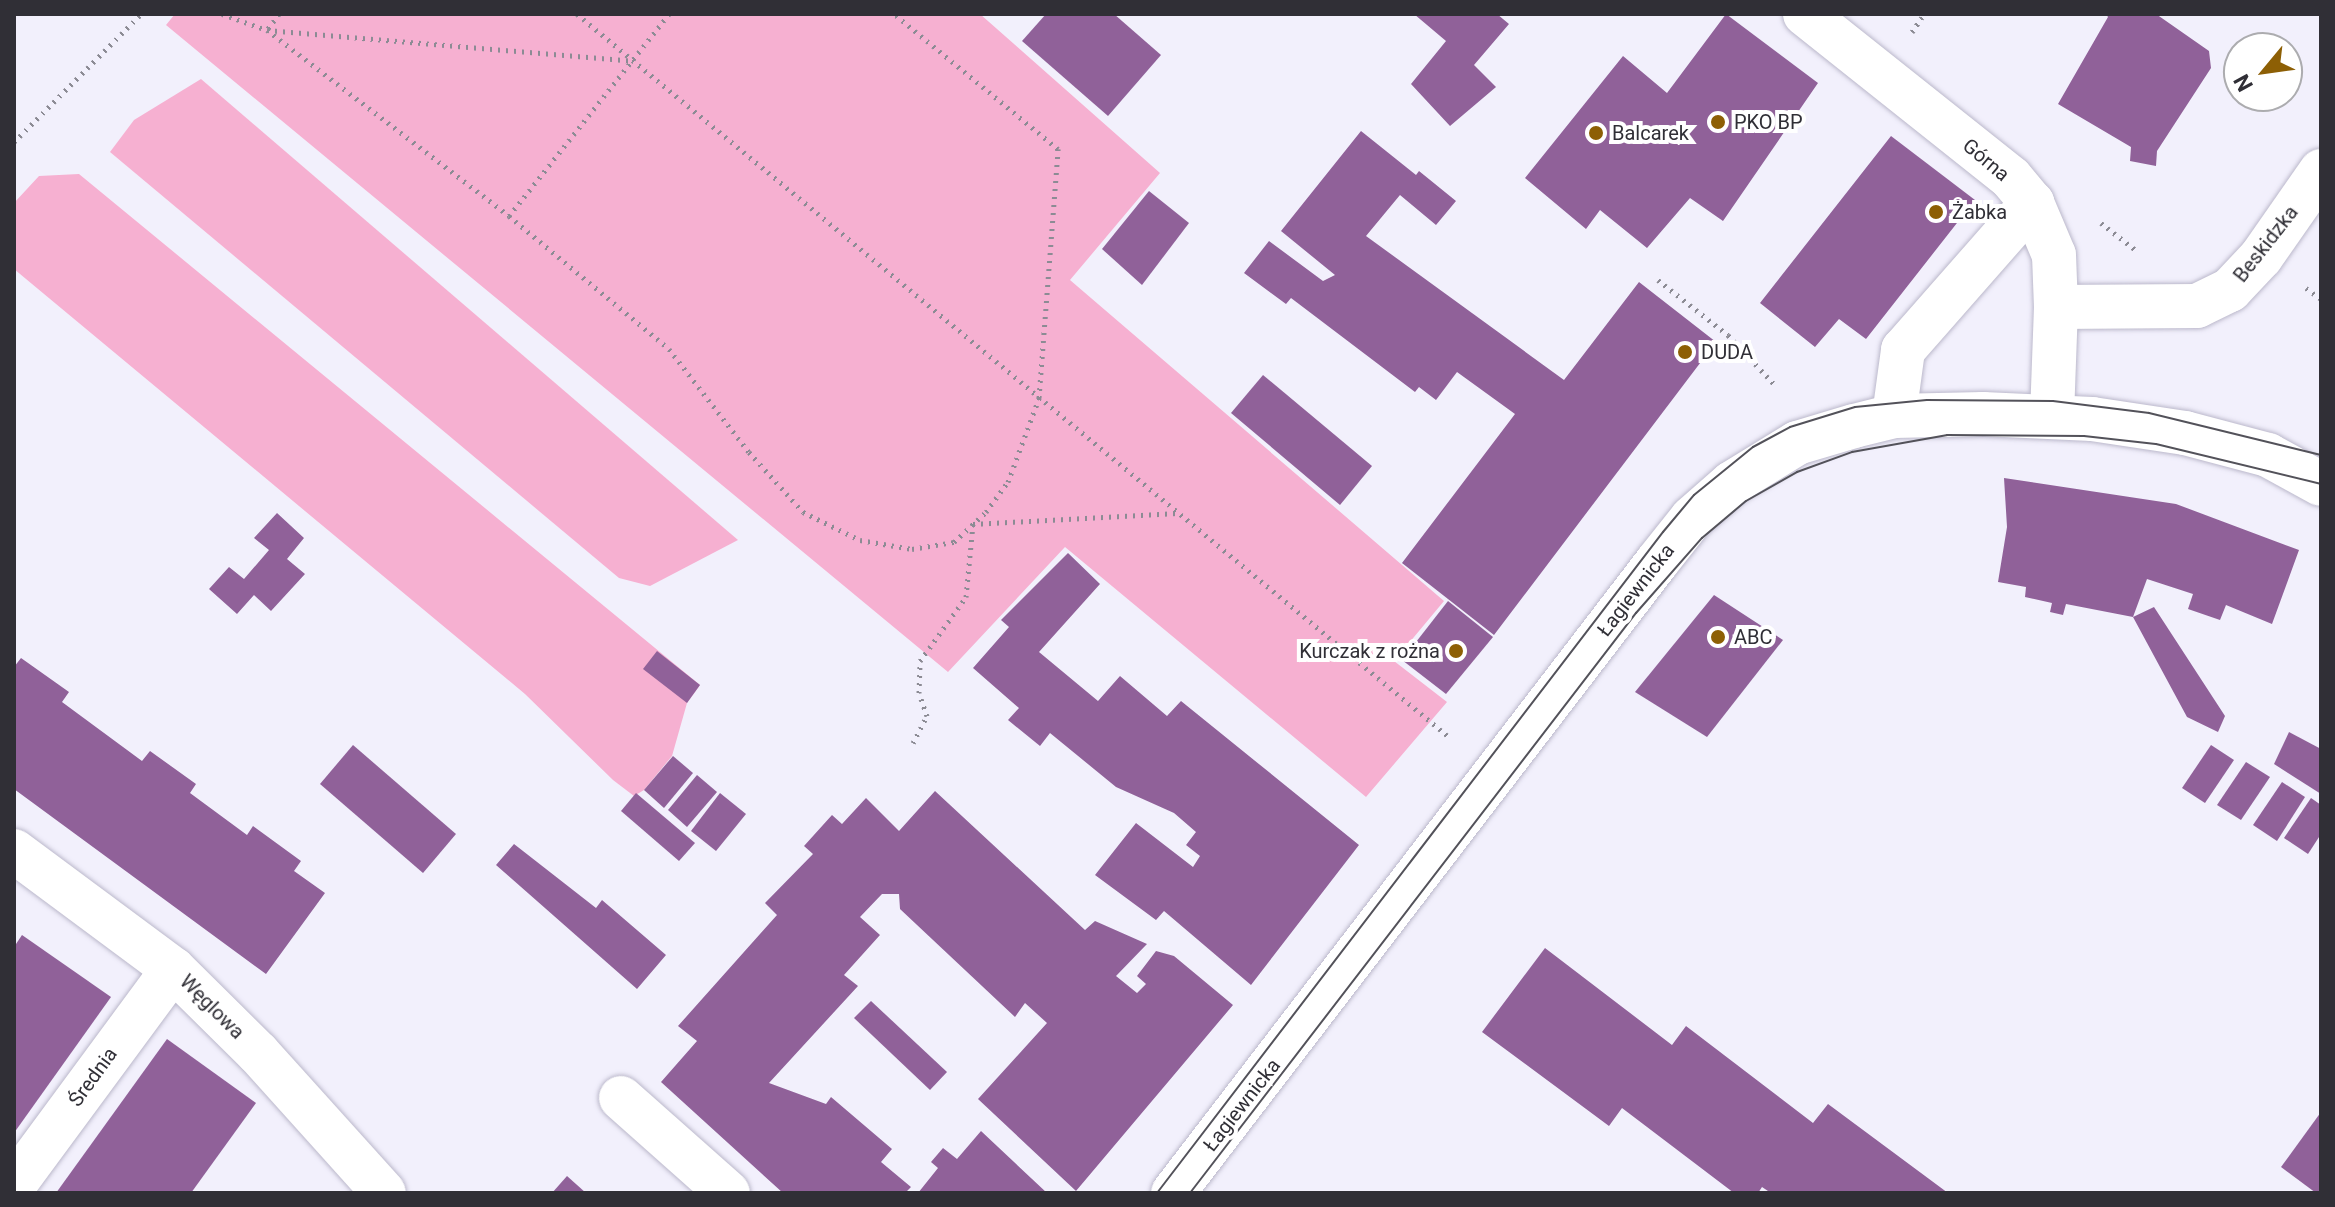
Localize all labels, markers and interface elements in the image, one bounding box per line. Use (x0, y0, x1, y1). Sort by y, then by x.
north arrow (2223, 32, 2303, 112)
text: N (2229, 70, 2258, 96)
place label: PKO BP (1734, 110, 1803, 134)
marker: PKO BP (1709, 113, 1727, 131)
place label: Balcarek (1612, 121, 1689, 145)
marker: Balcarek (1587, 124, 1605, 142)
street label: Górna (1958, 134, 2014, 186)
place label: Żabka (1952, 200, 2007, 224)
street label: Beskidzka (2229, 201, 2303, 287)
marker: Żabka (1927, 203, 1945, 221)
place label: DUDA (1701, 340, 1753, 364)
marker: DUDA (1676, 343, 1694, 361)
street label: Łagiewnicka (1592, 539, 1680, 641)
place label: ABC (1734, 625, 1773, 649)
marker: ABC (1709, 628, 1727, 646)
place label: Kurczak z rożna (1299, 639, 1440, 663)
marker: Kurczak z rożna (1447, 642, 1465, 660)
street label: Węglowa (175, 970, 249, 1044)
street label: Średnia (64, 1043, 122, 1111)
street label: Łagiewnicka (1198, 1054, 1286, 1156)

